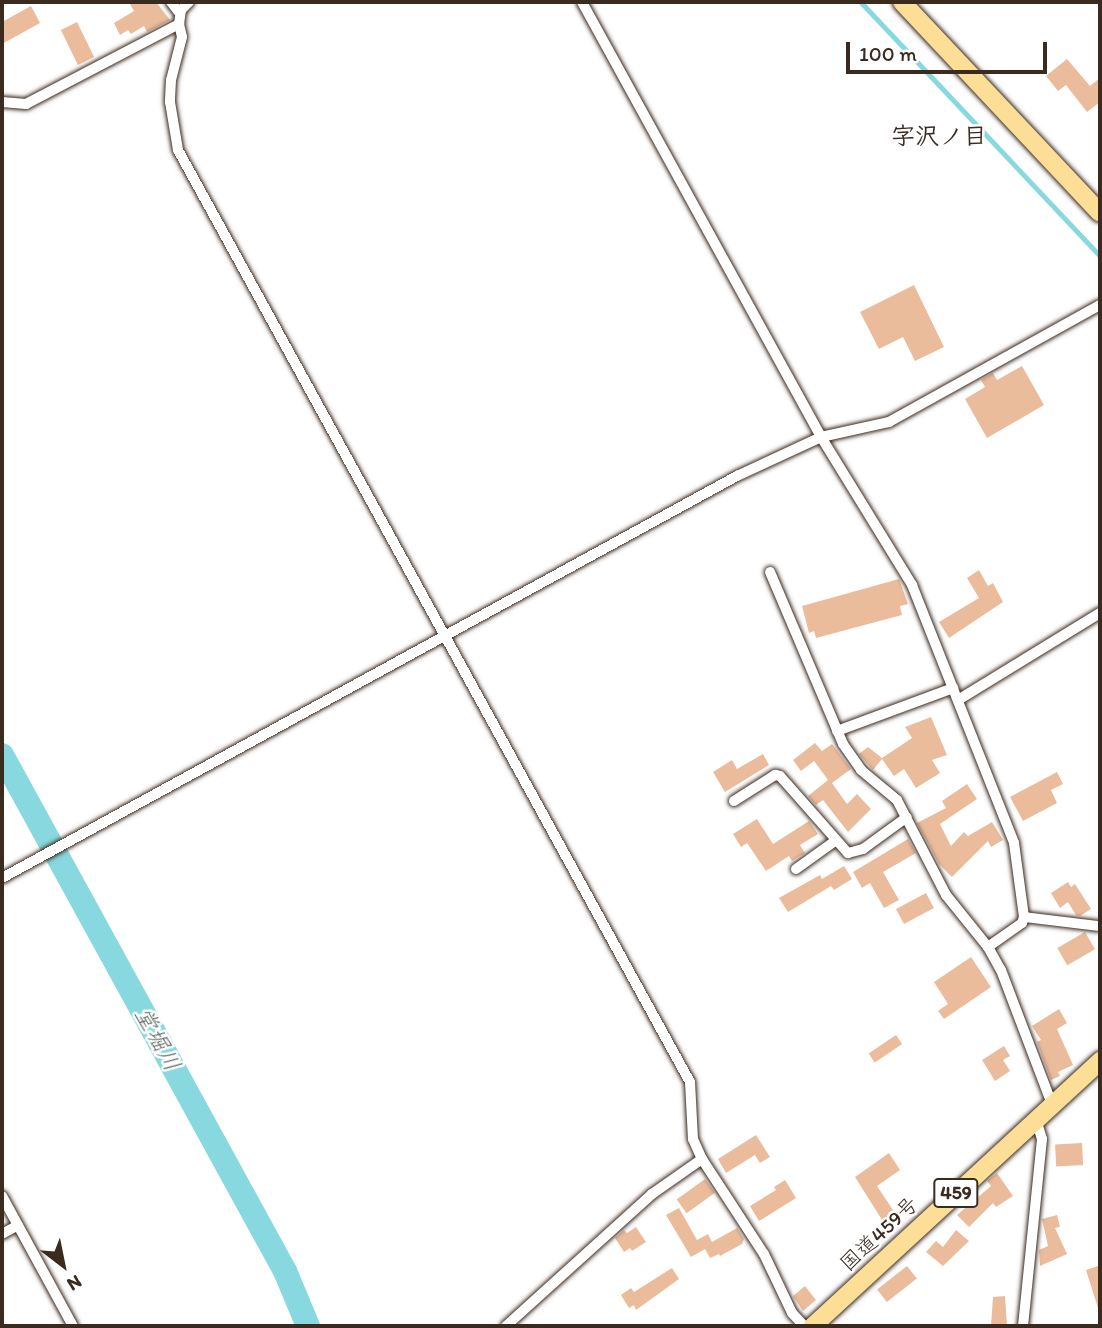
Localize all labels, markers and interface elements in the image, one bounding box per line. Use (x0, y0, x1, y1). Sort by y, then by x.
scale bar (850, 28, 1051, 72)
text: 100 m (859, 41, 917, 66)
district label: 字沢ノ目 (891, 122, 987, 150)
water label: 堂堀川 (129, 1002, 187, 1076)
road number: 459 (933, 1177, 979, 1208)
street label: 国道459号 (835, 1191, 923, 1277)
north arrow (28, 1230, 98, 1300)
text: N (63, 1270, 86, 1296)

